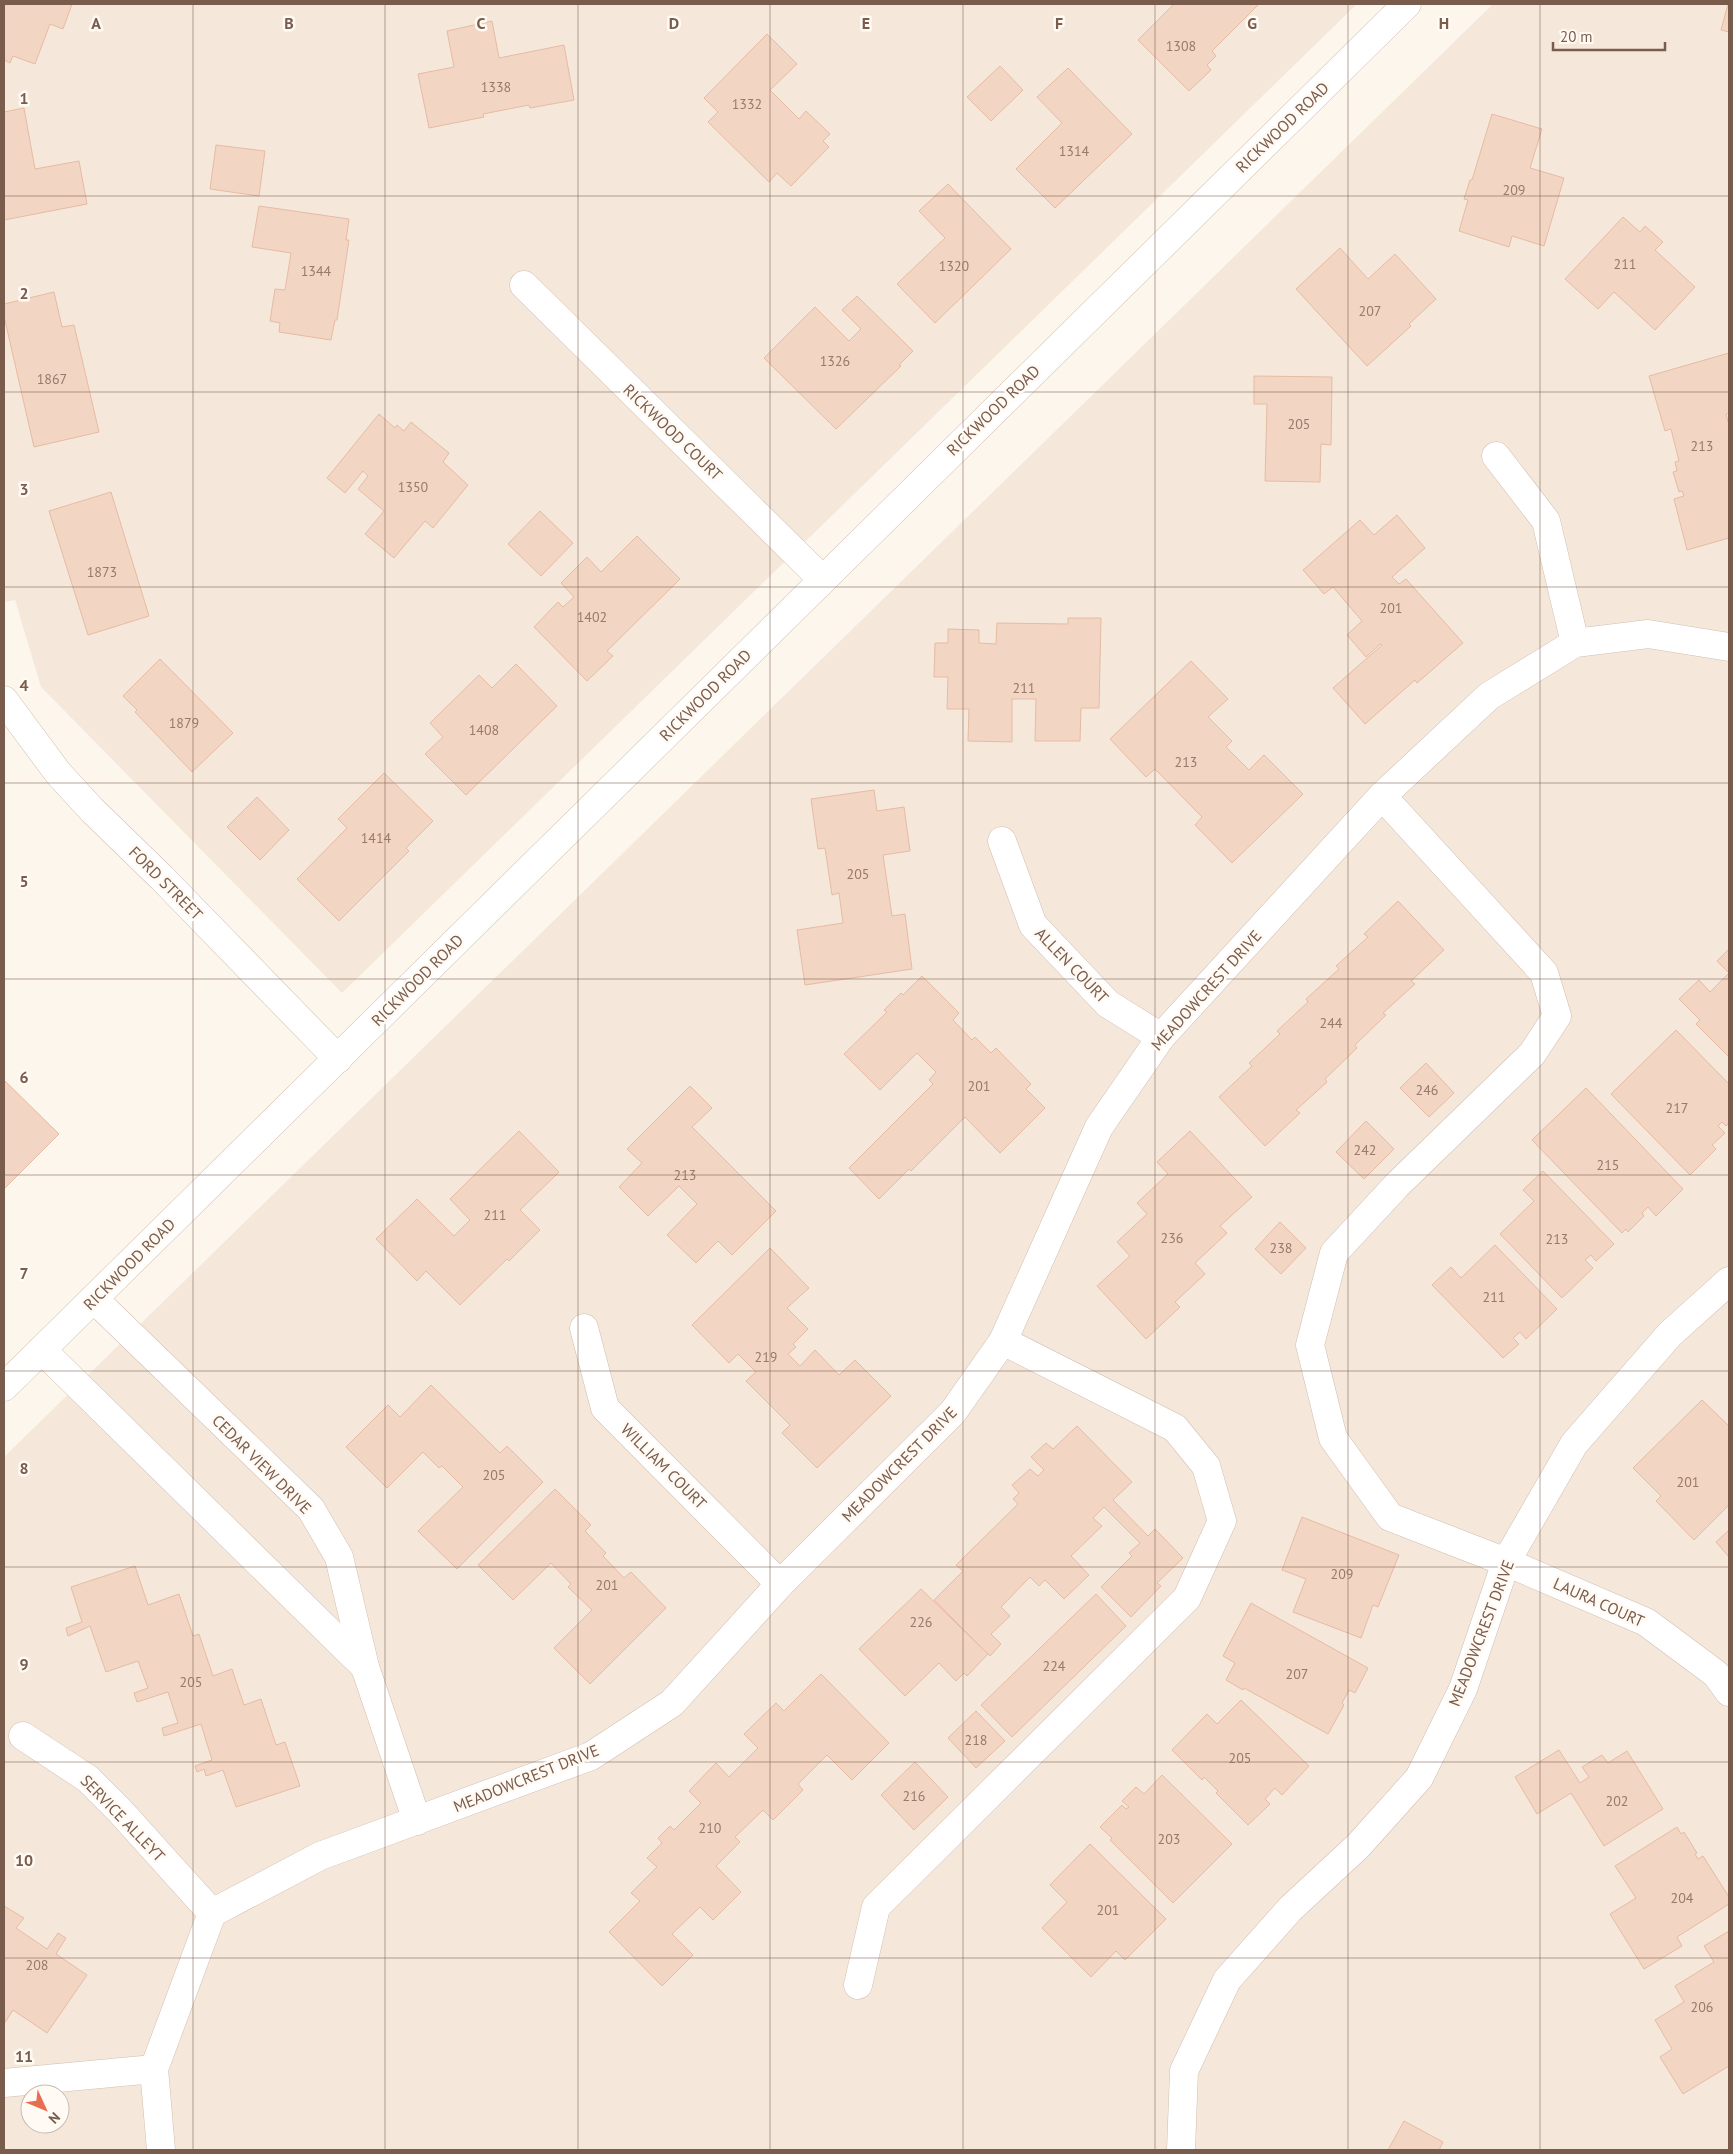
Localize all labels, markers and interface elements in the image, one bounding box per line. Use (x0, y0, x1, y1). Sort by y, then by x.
text: A (91, 13, 101, 33)
text: B (284, 13, 294, 33)
text: C (477, 13, 486, 33)
text: D (669, 13, 679, 33)
text: E (862, 13, 870, 33)
text: F (1055, 13, 1063, 33)
text: G (1247, 13, 1257, 33)
text: H (1439, 13, 1449, 33)
scale bar (1553, 20, 1666, 52)
text: 20 m (1560, 27, 1593, 46)
house number: 1308 (1166, 37, 1196, 55)
street label: RICKWOOD ROAD (1231, 77, 1333, 177)
house number: 1338 (481, 78, 511, 96)
text: 1 (19, 88, 29, 108)
house number: 1332 (732, 95, 762, 113)
house number: 1314 (1059, 142, 1090, 160)
house number: 209 (1503, 181, 1525, 199)
house number: 211 (1614, 255, 1636, 273)
house number: 1320 (939, 257, 970, 275)
house number: 1344 (301, 262, 332, 280)
text: 2 (19, 283, 29, 303)
house number: 207 (1359, 302, 1381, 320)
house number: 1326 (820, 352, 850, 370)
street label: RICKWOOD ROAD (942, 360, 1044, 460)
house number: 1867 (37, 370, 67, 388)
street label: RICKWOOD COURT (619, 380, 727, 484)
house number: 205 (1288, 415, 1310, 433)
house number: 213 (1691, 437, 1713, 455)
house number: 1350 (398, 478, 429, 496)
text: 3 (19, 479, 29, 499)
house number: 1873 (87, 563, 117, 581)
house number: 201 (1380, 599, 1402, 617)
house number: 1402 (577, 608, 607, 626)
street label: RICKWOOD ROAD (655, 645, 755, 745)
text: 4 (19, 675, 29, 695)
house number: 211 (1013, 679, 1035, 697)
house number: 1879 (169, 714, 199, 732)
house number: 1408 (469, 721, 499, 739)
house number: 213 (1175, 753, 1197, 771)
house number: 1414 (361, 829, 392, 847)
street label: FORD STREET (125, 842, 207, 924)
house number: 205 (847, 865, 869, 883)
text: 5 (19, 871, 29, 891)
street label: ALLEN COURT (1031, 923, 1113, 1007)
street label: MEADOWCREST DRIVE (1147, 926, 1265, 1054)
street label: RICKWOOD ROAD (367, 930, 467, 1030)
house number: 244 (1320, 1014, 1343, 1032)
text: 6 (19, 1067, 29, 1087)
house number: 201 (968, 1077, 990, 1095)
house number: 246 (1416, 1081, 1438, 1099)
house number: 217 (1666, 1099, 1688, 1117)
house number: 242 (1354, 1141, 1376, 1159)
house number: 215 (1597, 1156, 1619, 1174)
house number: 213 (674, 1166, 696, 1184)
house number: 211 (484, 1206, 506, 1224)
street label: RICKWOOD ROAD (79, 1214, 179, 1314)
house number: 236 (1161, 1229, 1183, 1247)
house number: 213 (1546, 1230, 1568, 1248)
house number: 238 (1270, 1239, 1292, 1257)
text: 7 (19, 1263, 29, 1283)
house number: 211 (1483, 1288, 1505, 1306)
house number: 219 (755, 1348, 777, 1366)
street label: MEADOWCREST DRIVE (837, 1402, 961, 1526)
street label: CEDAR VIEW DRIVE (208, 1410, 316, 1518)
street label: WILLIAM COURT (617, 1419, 711, 1513)
text: 8 (19, 1458, 29, 1478)
house number: 205 (483, 1466, 505, 1484)
house number: 201 (1677, 1473, 1699, 1491)
street label: MEADOWCREST DRIVE (1444, 1557, 1518, 1709)
house number: 209 (1331, 1565, 1353, 1583)
street label: LAURA COURT (1550, 1573, 1648, 1631)
house number: 201 (596, 1576, 618, 1594)
house number: 226 (910, 1613, 932, 1631)
text: 9 (19, 1654, 29, 1674)
house number: 224 (1043, 1657, 1066, 1675)
house number: 207 (1286, 1665, 1308, 1683)
house number: 205 (180, 1673, 202, 1691)
house number: 218 (965, 1731, 987, 1749)
street label: MEADOWCREST DRIVE (450, 1740, 602, 1816)
house number: 205 (1229, 1749, 1251, 1767)
street label: SERVICE ALLEYT (77, 1770, 170, 1866)
house number: 216 (903, 1787, 925, 1805)
house number: 202 (1606, 1792, 1628, 1810)
house number: 210 (699, 1819, 722, 1837)
house number: 203 (1158, 1830, 1180, 1848)
text: 10 (15, 1850, 33, 1870)
house number: 204 (1671, 1889, 1694, 1907)
house number: 201 (1097, 1901, 1119, 1919)
house number: 208 (26, 1956, 48, 1974)
house number: 206 (1691, 1998, 1713, 2016)
text: 11 (15, 2046, 33, 2066)
north arrow (20, 2084, 70, 2134)
text: N (45, 2108, 64, 2128)

